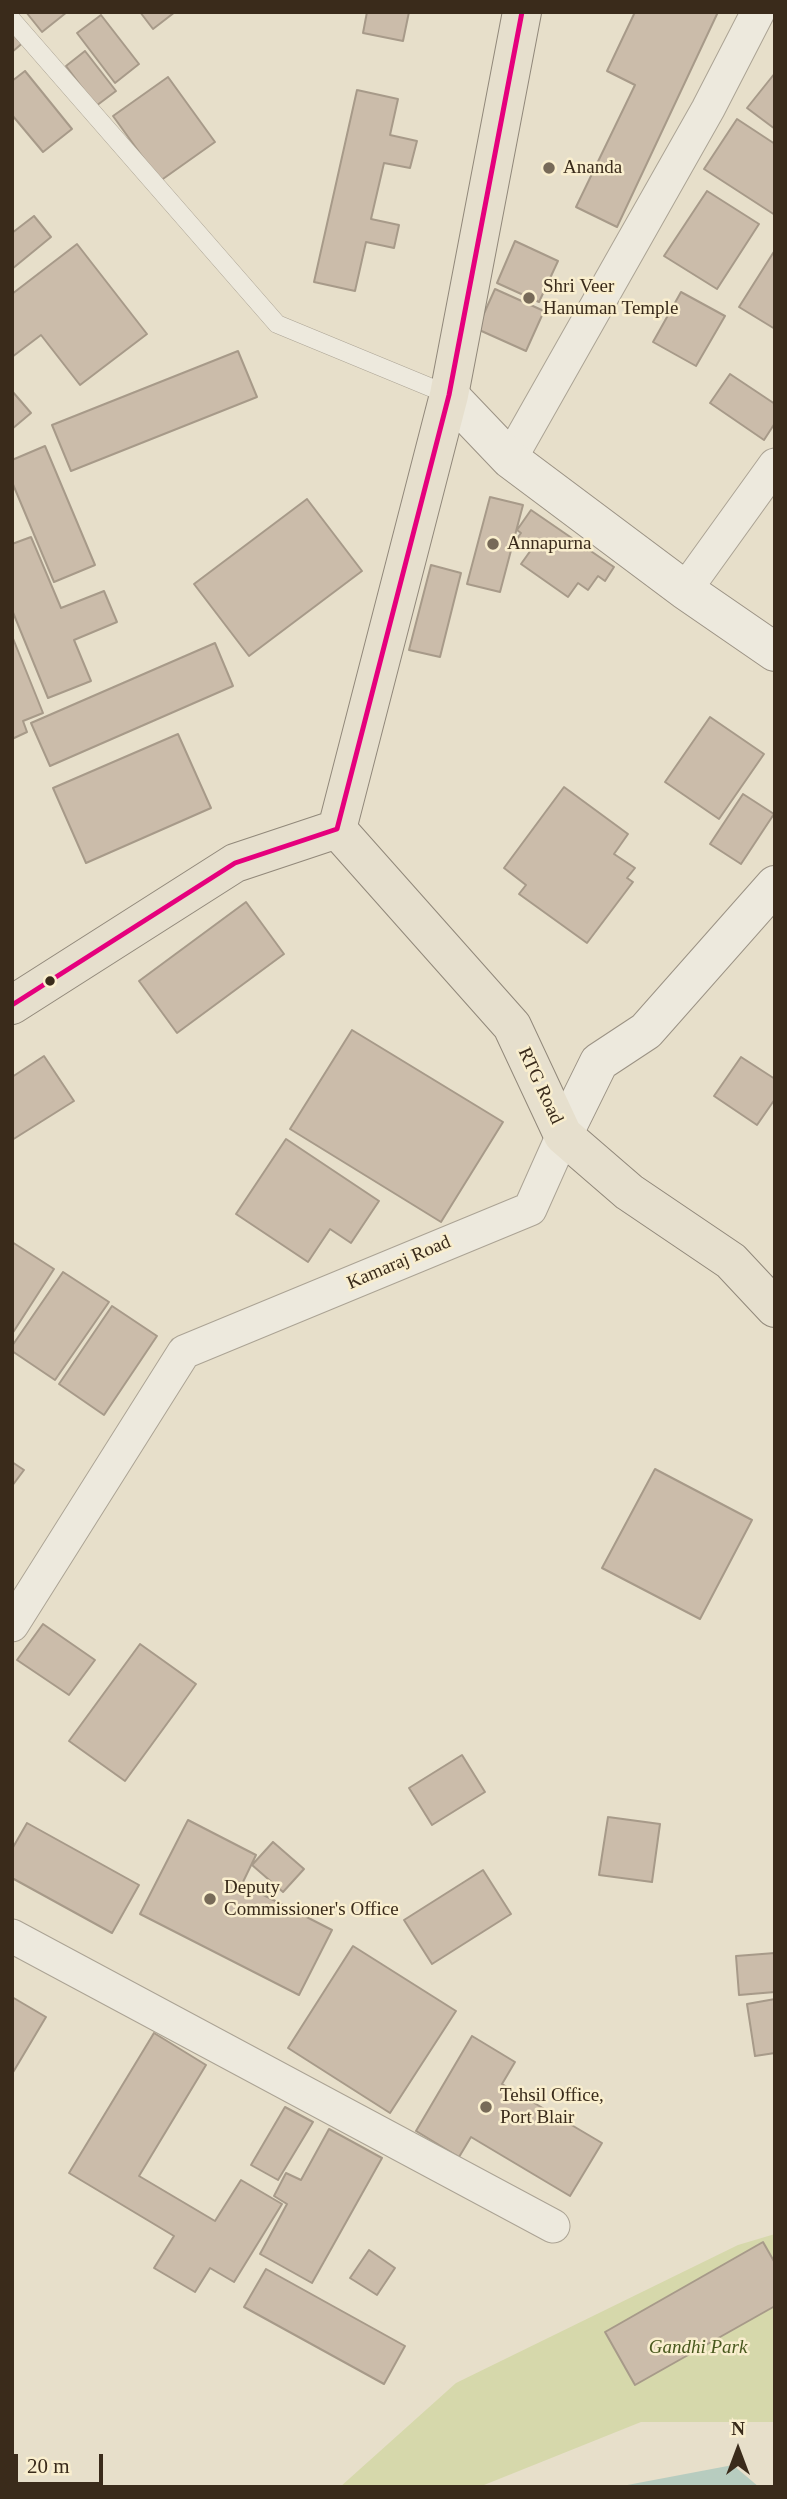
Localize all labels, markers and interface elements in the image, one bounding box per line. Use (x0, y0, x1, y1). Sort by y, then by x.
place label: Ananda (563, 157, 622, 179)
marker: Ananda (541, 160, 557, 176)
place label: Shri Veer Hanuman Temple (543, 276, 678, 320)
marker: Shri Veer Hanuman Temple (521, 290, 537, 306)
place label: Annapurna (507, 533, 591, 555)
marker: Annapurna (485, 536, 501, 552)
unlabelled marker (43, 974, 57, 988)
street label: RTG Road (512, 1044, 568, 1128)
street label: Kamaraj Road (344, 1231, 454, 1295)
place label: Deputy Commissioner's Office (224, 1877, 399, 1921)
marker: Deputy Commissioner's Office (202, 1891, 218, 1907)
place label: Tehsil Office, Port Blair (500, 2085, 604, 2129)
marker: Tehsil Office, Port Blair (478, 2099, 494, 2115)
park label: Gandhi Park (649, 2337, 747, 2359)
north arrow (703, 2415, 773, 2485)
text: N (731, 2418, 745, 2439)
scale bar (18, 2440, 107, 2484)
text: 20 m (27, 2454, 70, 2478)

